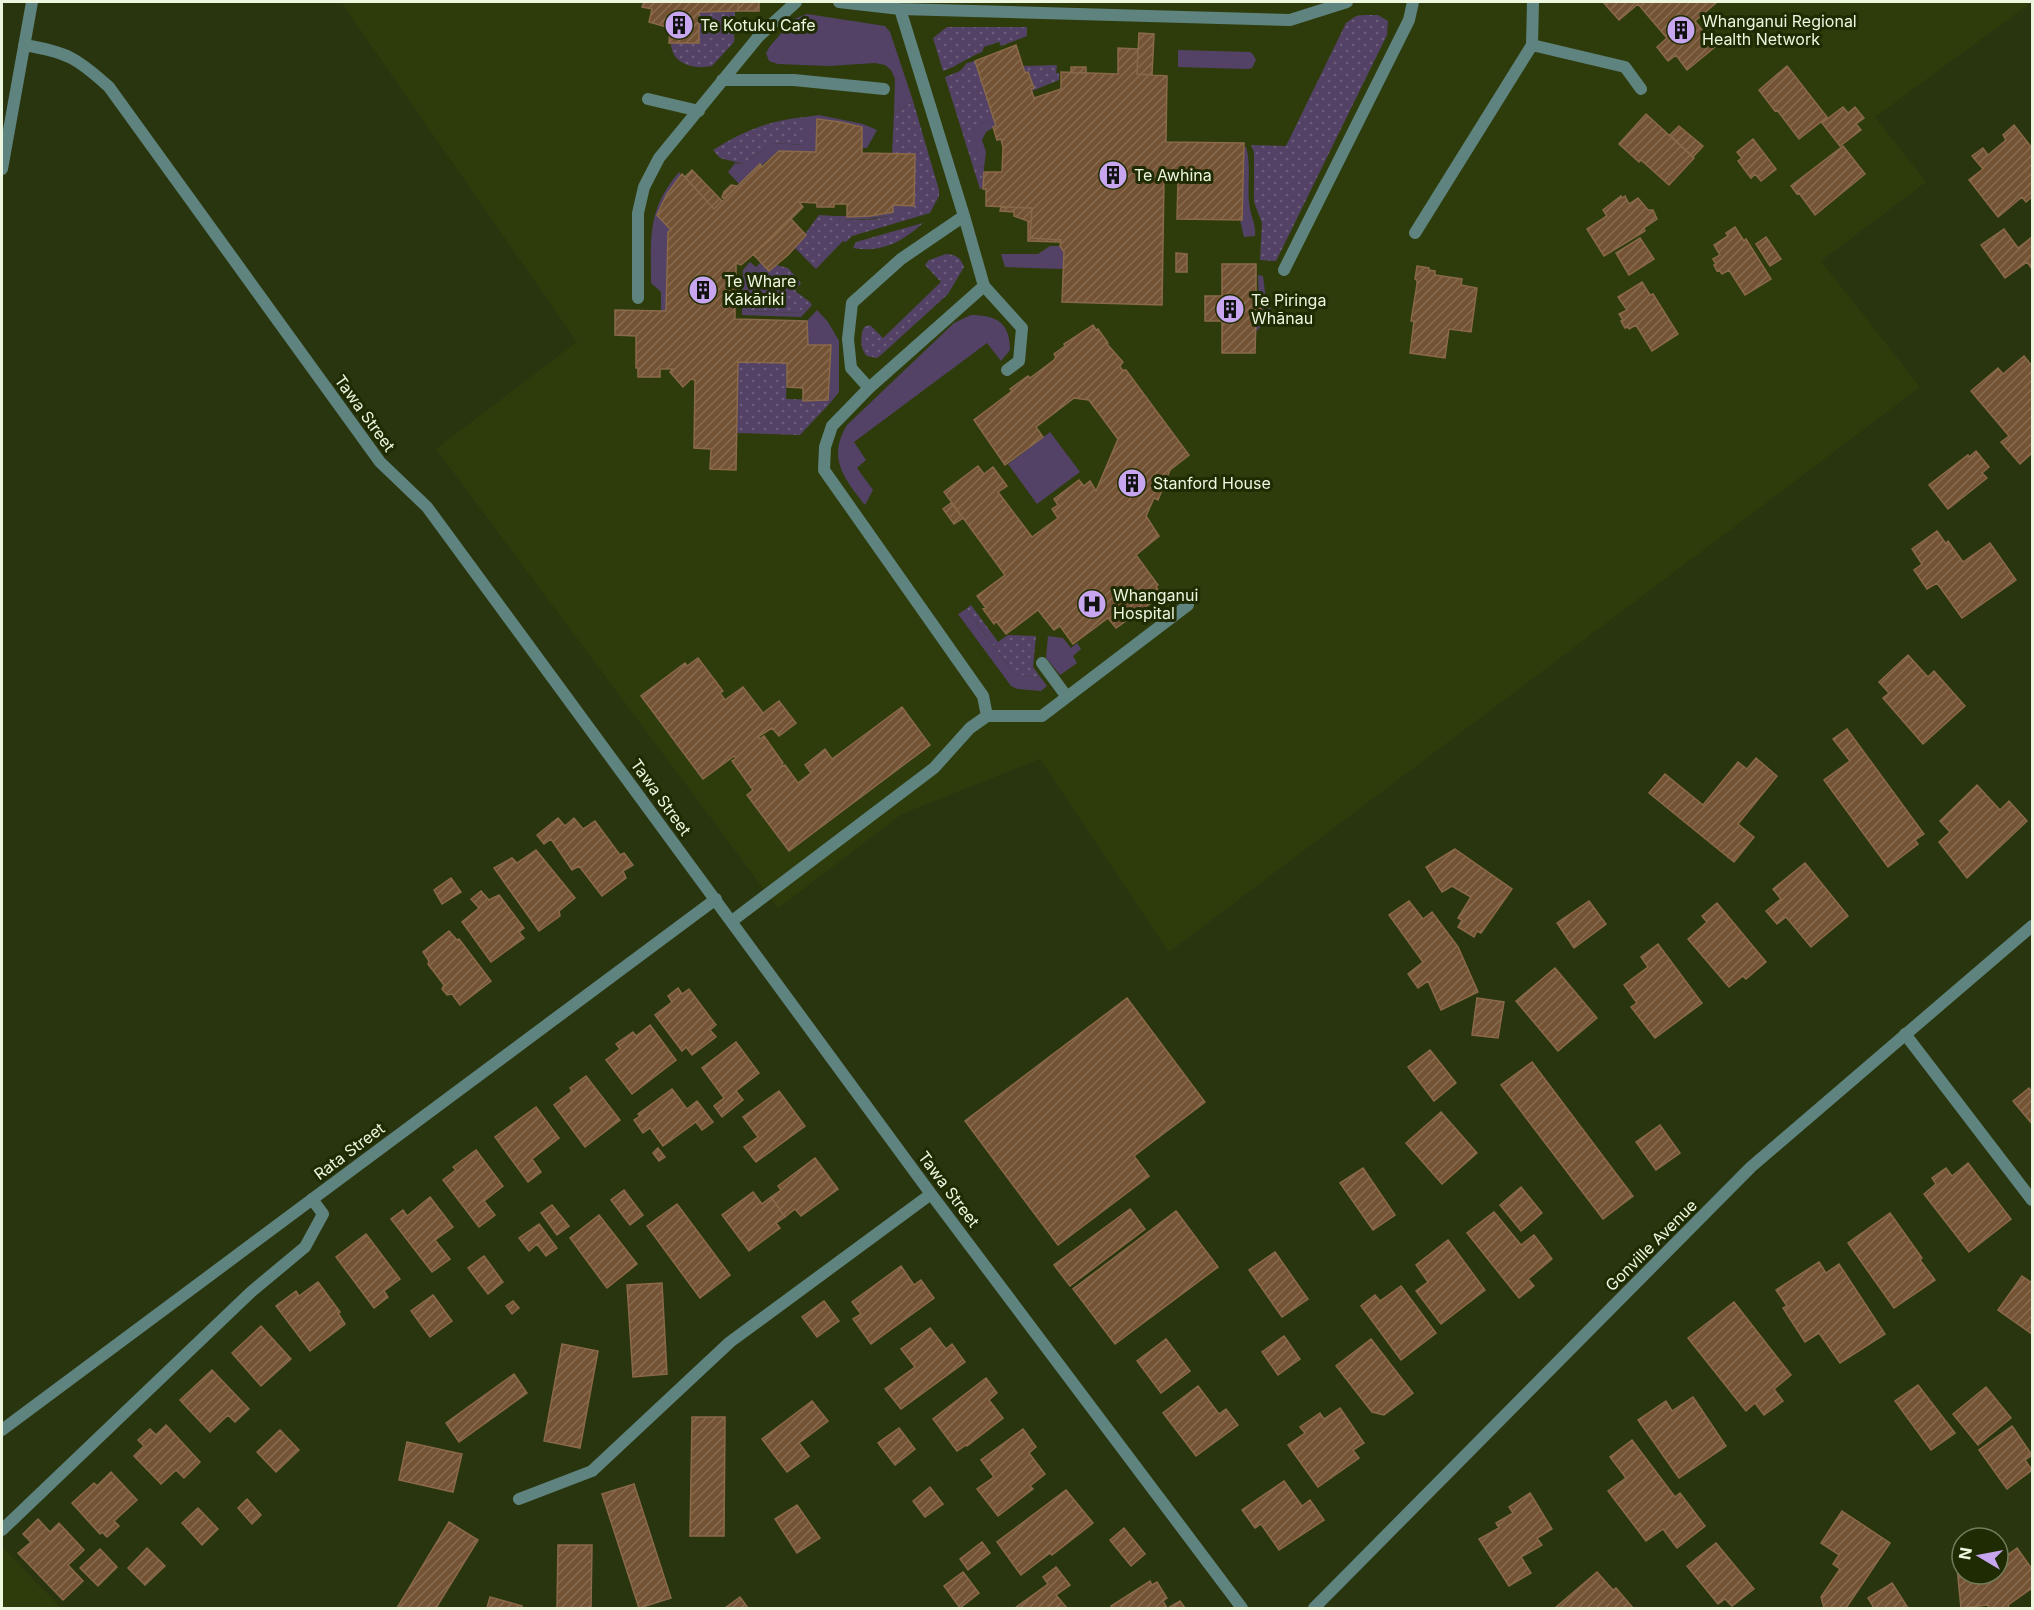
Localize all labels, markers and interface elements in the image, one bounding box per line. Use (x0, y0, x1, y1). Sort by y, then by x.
building icon: Te Kotuku Cafe (663, 9, 695, 41)
place label: Whanganui Regional Health Network (1702, 11, 1857, 49)
building icon: Whanganui Regional Health Network (1665, 14, 1697, 46)
place label: Te Kotuku Cafe (700, 15, 816, 35)
building icon: Te Awhina (1097, 159, 1129, 191)
place label: Te Awhina (1134, 165, 1212, 185)
place label: Te Whare Kākāriki (724, 271, 796, 309)
building icon: Te Whare Kākāriki (687, 274, 719, 306)
place label: Te Piringa Whānau (1251, 290, 1326, 328)
building icon: Te Piringa Whānau (1214, 293, 1246, 325)
street label: Tawa Street (330, 371, 400, 455)
building icon: Stanford House (1116, 467, 1148, 499)
place label: Stanford House (1153, 473, 1271, 493)
place label: Whanganui Hospital (1113, 585, 1198, 623)
hospital icon: Whanganui Hospital (1076, 588, 1108, 620)
street label: Tawa Street (626, 755, 696, 839)
street label: Rata Street (310, 1118, 388, 1184)
street label: Tawa Street (914, 1147, 984, 1231)
street label: Gonville Avenue (1601, 1195, 1701, 1295)
north arrow (1950, 1526, 2010, 1586)
text: N (1954, 1546, 1976, 1561)

